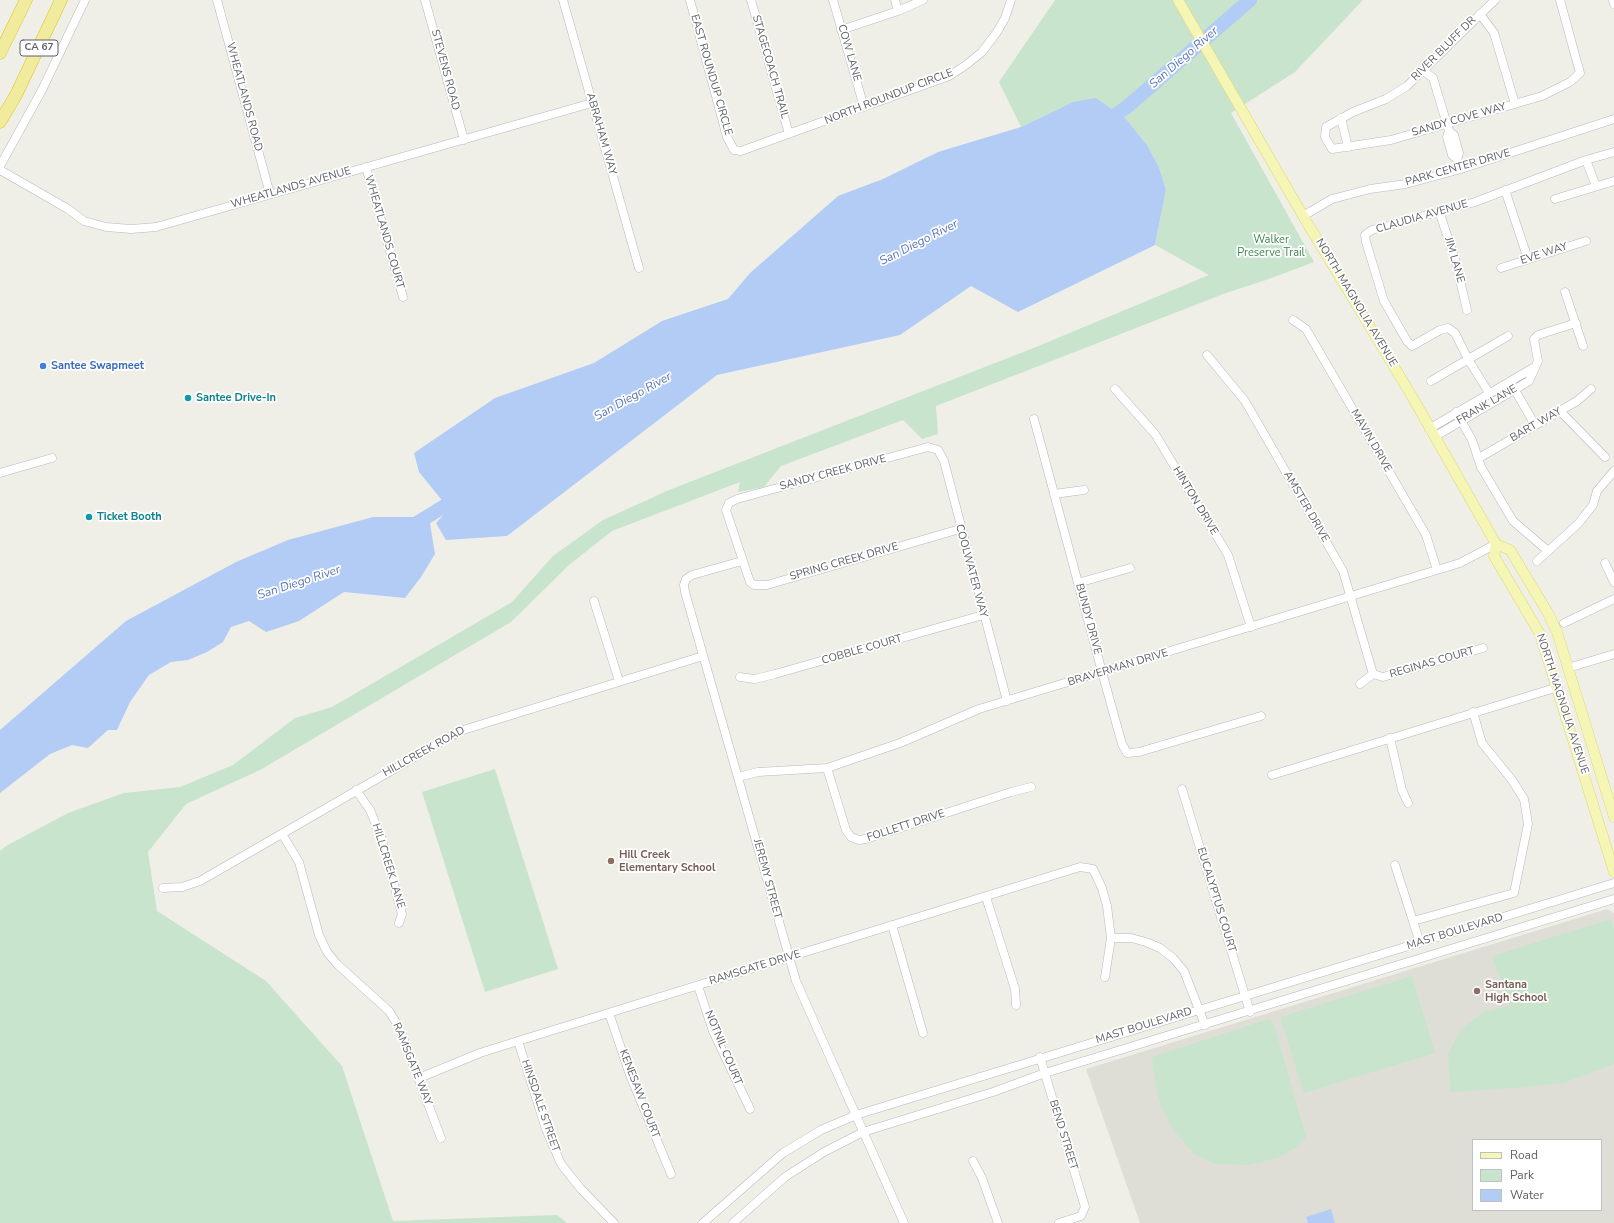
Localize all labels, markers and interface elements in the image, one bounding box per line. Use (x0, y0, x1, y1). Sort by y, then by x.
street label: EAST ROUNDUP CIRCLE (687, 13, 735, 137)
street label: STAGECOACH TRAIL (749, 14, 791, 120)
street label: RIVER BLUFF DR (1409, 14, 1479, 84)
street label: COW LANE (835, 23, 863, 83)
water label: San Diego River (1147, 24, 1221, 92)
street label: STEVENS ROAD (428, 28, 462, 112)
road number: CA 67 (20, 40, 58, 56)
street label: WHEATLANDS ROAD (223, 41, 265, 153)
street label: NORTH ROUNDUP CIRCLE (823, 66, 955, 128)
street label: ABRAHAM WAY (583, 91, 619, 177)
street label: SANDY COVE WAY (1410, 100, 1508, 140)
street label: PARK CENTER DRIVE (1404, 147, 1512, 189)
street label: WHEATLANDS AVENUE (229, 165, 353, 211)
street label: WHEATLANDS COURT (361, 174, 407, 290)
street label: CLAUDIA AVENUE (1375, 198, 1469, 236)
water label: San Diego River (877, 217, 961, 269)
park label: Walker Preserve Trail (1237, 233, 1305, 259)
street label: JIM LANE (1441, 236, 1467, 284)
street label: NORTH MAGNOLIA AVENUE (1312, 237, 1400, 369)
street label: EVE WAY (1519, 240, 1569, 268)
place label: Santee Swapmeet (51, 359, 144, 373)
marker: Santee Swapmeet (38, 361, 48, 371)
water label: San Diego River (592, 370, 674, 424)
street label: FRANK LANE (1454, 382, 1520, 428)
place label: Santee Drive-In (196, 391, 276, 405)
marker: Santee Drive-In (183, 393, 193, 403)
street label: BART WAY (1508, 405, 1564, 445)
street label: MAVIN DRIVE (1348, 407, 1394, 475)
street label: SANDY CREEK DRIVE (778, 452, 888, 494)
street label: HINTON DRIVE (1169, 465, 1221, 537)
street label: AMSTER DRIVE (1280, 469, 1332, 545)
place label: Ticket Booth (97, 510, 162, 524)
marker: Ticket Booth (84, 512, 94, 522)
street label: COOLWATER WAY (952, 523, 990, 619)
street label: SPRING CREEK DRIVE (788, 540, 900, 584)
water label: San Diego River (256, 563, 342, 603)
street label: BUNDY DRIVE (1072, 582, 1104, 656)
street label: COBBLE COURT (820, 632, 904, 668)
street label: NORTH MAGNOLIA AVENUE (1533, 632, 1591, 776)
street label: REGINAS COURT (1388, 645, 1476, 681)
street label: BRAVERMAN DRIVE (1066, 646, 1170, 690)
street label: HILLCREEK ROAD (381, 724, 467, 780)
street label: FOLLETT DRIVE (865, 807, 947, 845)
street label: HILLCREEK LANE (369, 822, 407, 910)
street label: JEREMY STREET (750, 837, 784, 921)
street label: EUCALYPTUS COURT (1194, 846, 1238, 954)
place label: Hill Creek Elementary School (619, 848, 715, 874)
marker: Hill Creek Elementary School (606, 856, 616, 866)
street label: MAST BOULEVARD (1405, 911, 1505, 953)
street label: RAMSGATE DRIVE (708, 948, 802, 988)
place label: Santana High School (1485, 978, 1547, 1004)
marker: Santana High School (1472, 986, 1482, 996)
street label: MAST BOULEVARD (1094, 1005, 1194, 1047)
street label: NOTNIL COURT (701, 1009, 745, 1087)
street label: RAMSGATE WAY (389, 1021, 435, 1107)
street label: KENESAW COURT (616, 1048, 662, 1140)
street label: HINSDALE STREET (518, 1058, 562, 1154)
street label: BEND STREET (1046, 1098, 1080, 1172)
legend (1472, 1139, 1602, 1211)
text: Road (1510, 1147, 1538, 1163)
text: Park (1510, 1167, 1534, 1183)
text: Water (1510, 1187, 1544, 1203)

